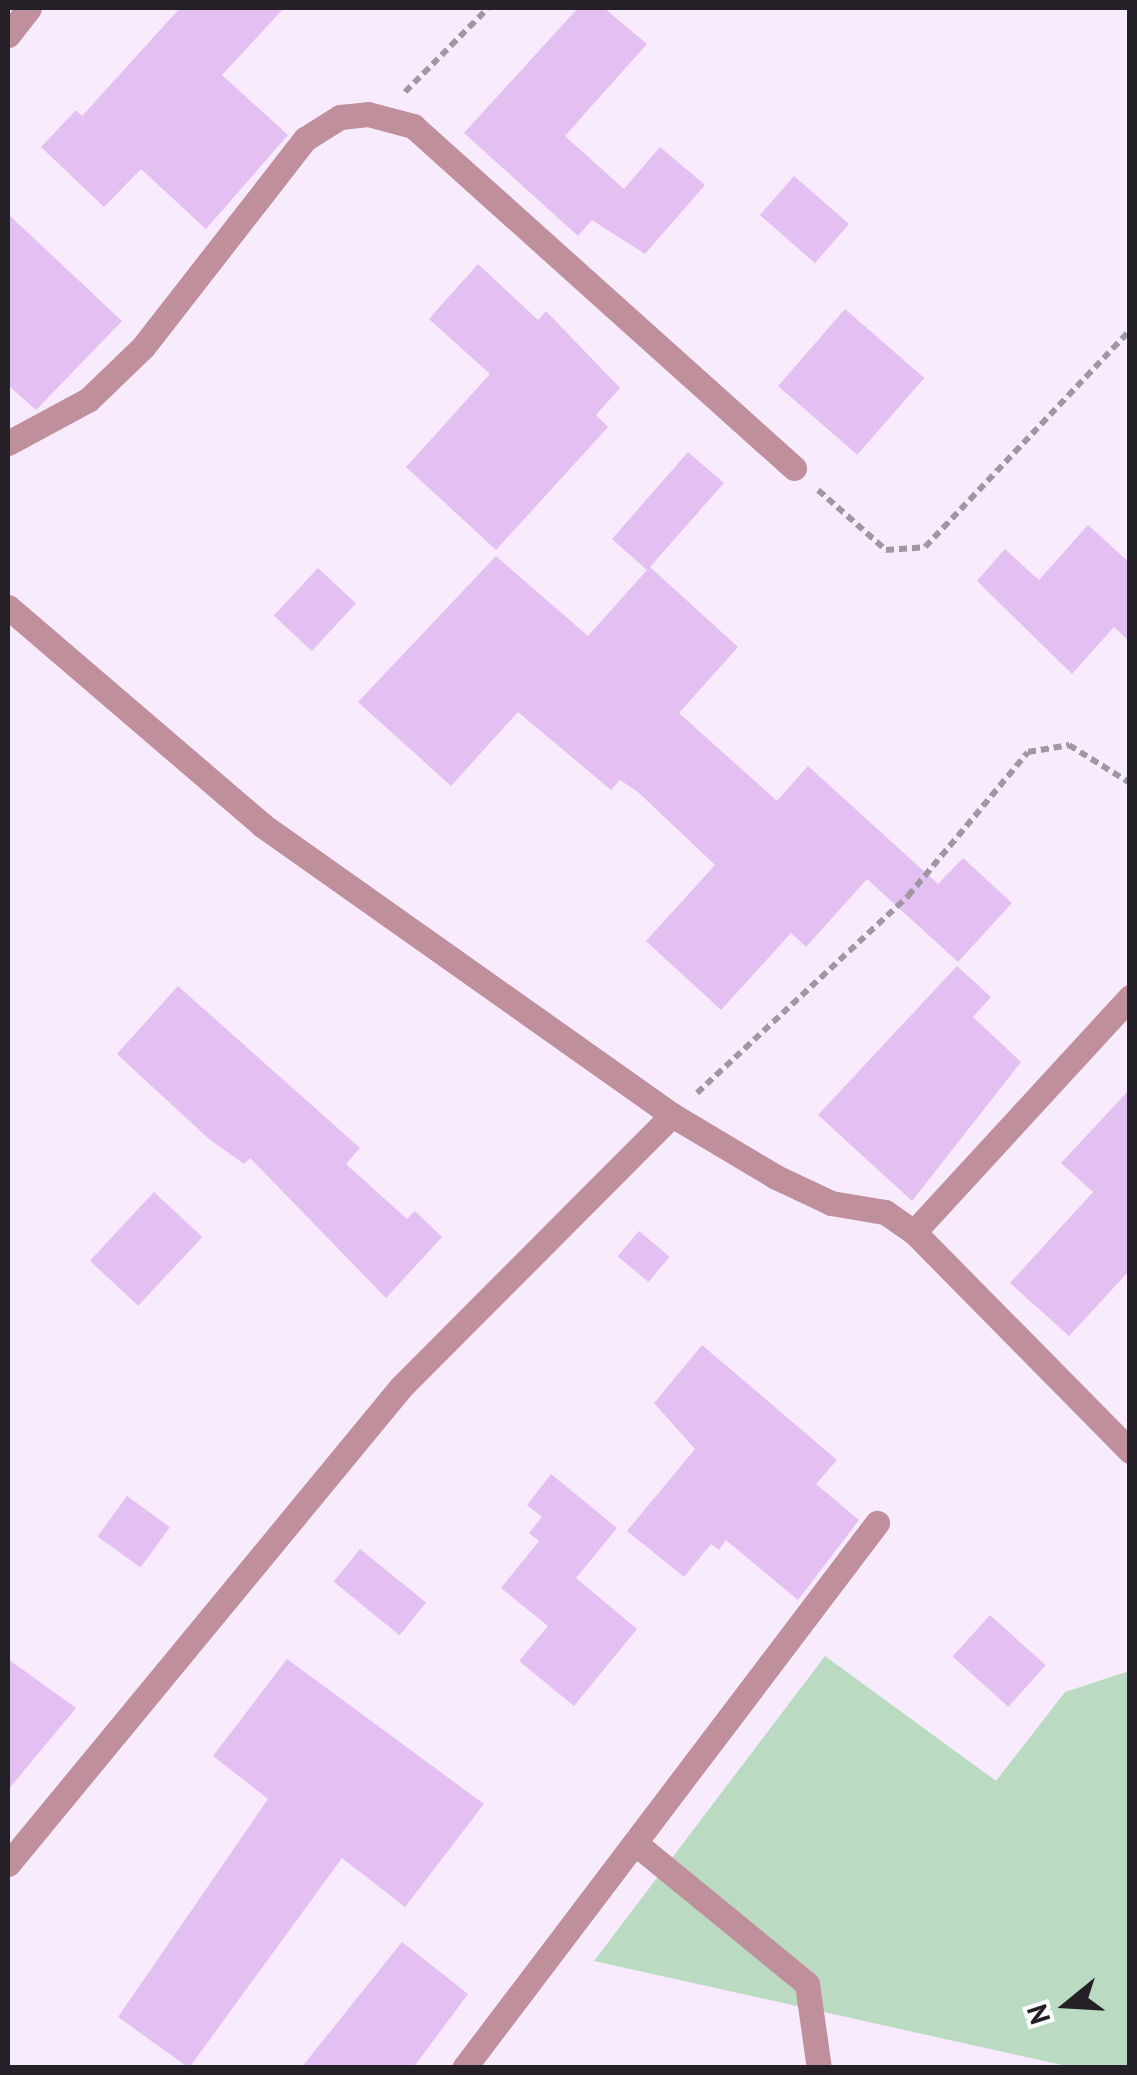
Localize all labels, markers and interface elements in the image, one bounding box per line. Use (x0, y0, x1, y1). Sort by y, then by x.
north arrow (1017, 1955, 1117, 2055)
text: N (1018, 2000, 1058, 2029)

